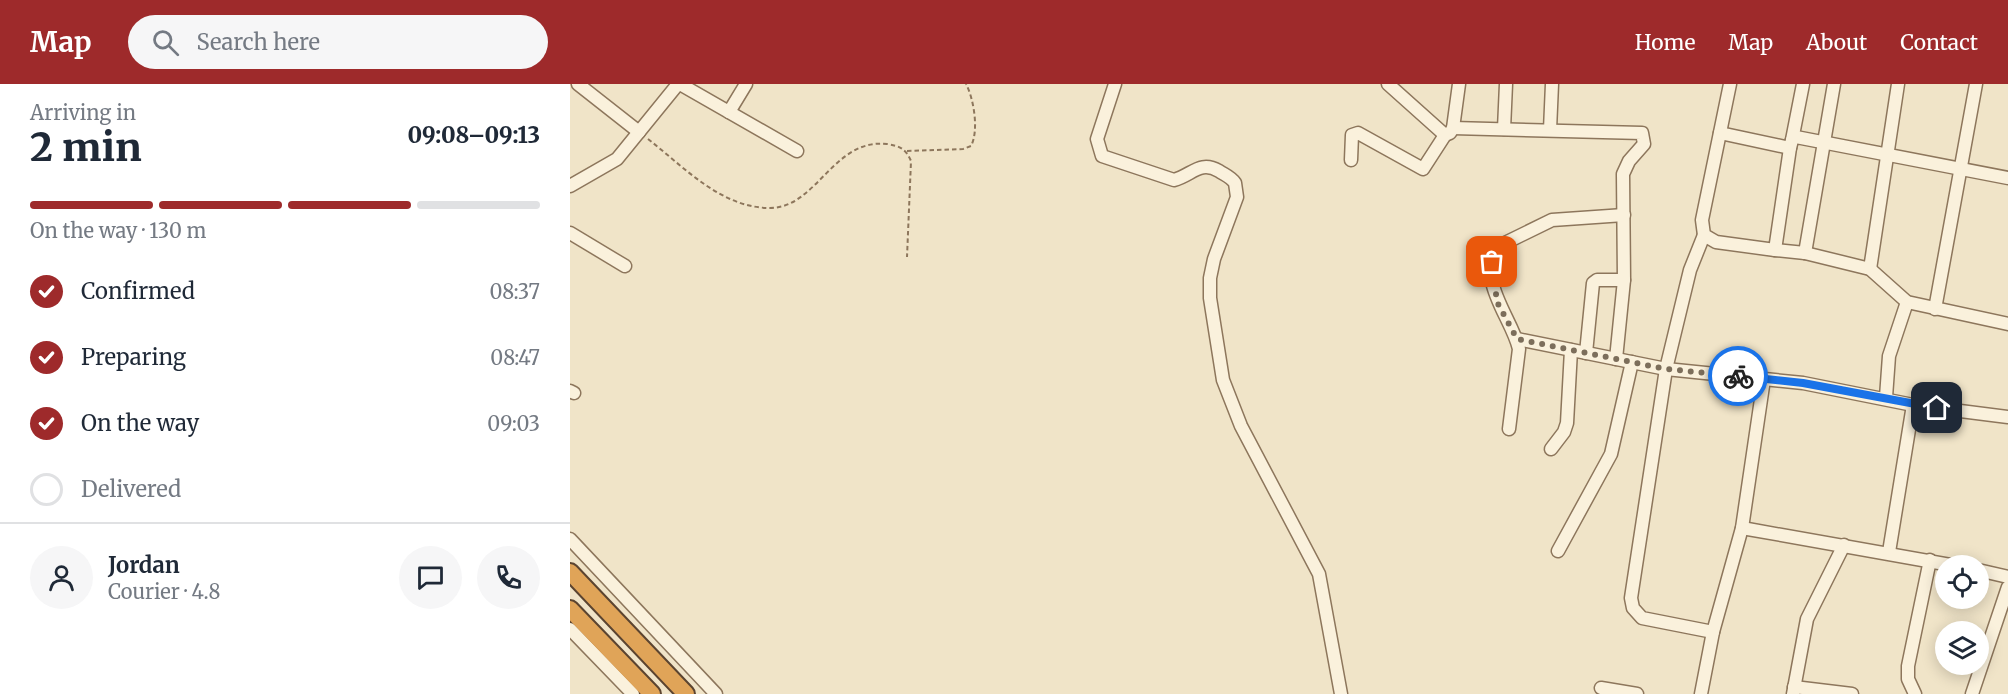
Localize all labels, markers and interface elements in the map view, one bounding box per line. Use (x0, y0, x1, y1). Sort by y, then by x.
search box (128, 15, 548, 69)
text: Map (30, 24, 92, 60)
icon: search (149, 26, 182, 59)
text: Search here (197, 28, 320, 56)
text: Home (1635, 29, 1695, 56)
text: Map (1728, 29, 1773, 56)
text: About (1806, 29, 1867, 56)
text: Contact (1900, 29, 1978, 56)
text: Arriving in (30, 100, 136, 125)
text: 09:08–09:13 (407, 121, 540, 149)
text: 2 min (30, 123, 142, 172)
text: On the way · 130 m (30, 218, 206, 243)
pin (1466, 236, 1517, 287)
icon: bag (1475, 245, 1508, 278)
icon: check (30, 275, 63, 308)
text: Confirmed (81, 277, 195, 305)
text: 08:37 (490, 279, 540, 304)
icon: check (30, 341, 63, 374)
text: Preparing (81, 343, 186, 371)
text: 08:47 (490, 345, 540, 370)
courier (1708, 346, 1768, 406)
icon: bike (1722, 360, 1755, 393)
pin (1911, 382, 1962, 433)
icon: home (1920, 391, 1953, 424)
icon: check (30, 407, 63, 440)
text: On the way (81, 409, 199, 437)
text: 09:03 (487, 411, 540, 436)
text: Delivered (81, 475, 181, 503)
button: person (30, 546, 93, 609)
button: chat (399, 546, 462, 609)
button: phone (477, 546, 540, 609)
text: Jordan (108, 551, 180, 579)
map controls (1935, 555, 1989, 675)
button: locate (1935, 555, 1989, 609)
text: Courier · 4.8 (108, 579, 220, 604)
button: layers (1935, 621, 1989, 675)

